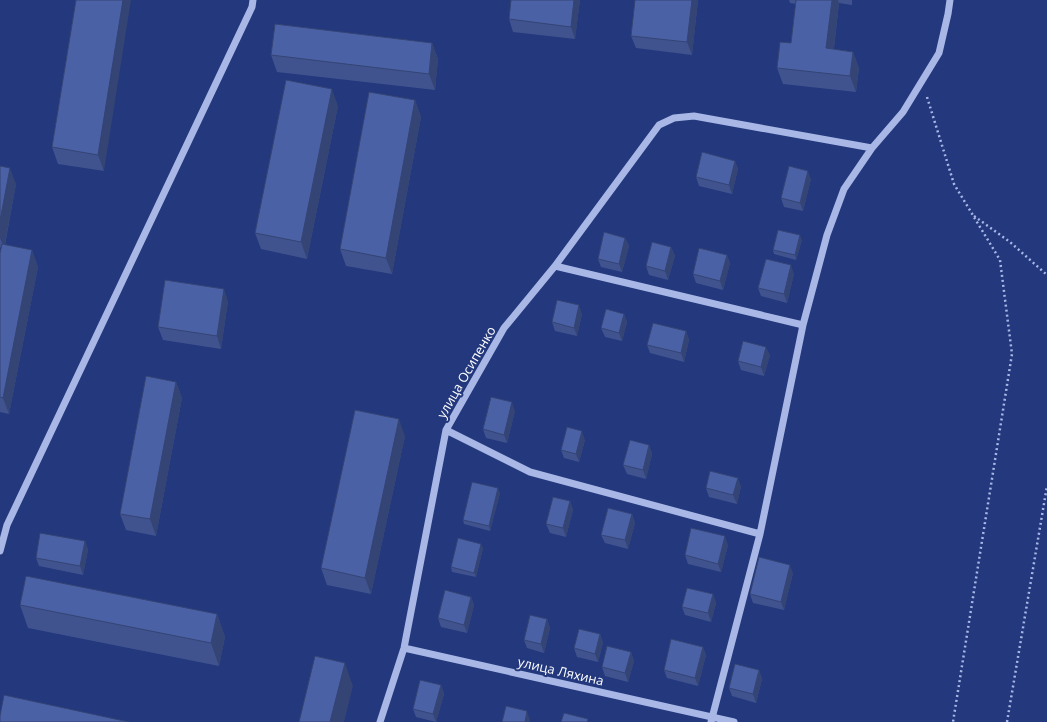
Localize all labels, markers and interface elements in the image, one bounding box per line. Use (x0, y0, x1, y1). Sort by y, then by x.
street label: улица Осипенко (432, 322, 500, 421)
street label: улица Ляхина (516, 652, 606, 690)

